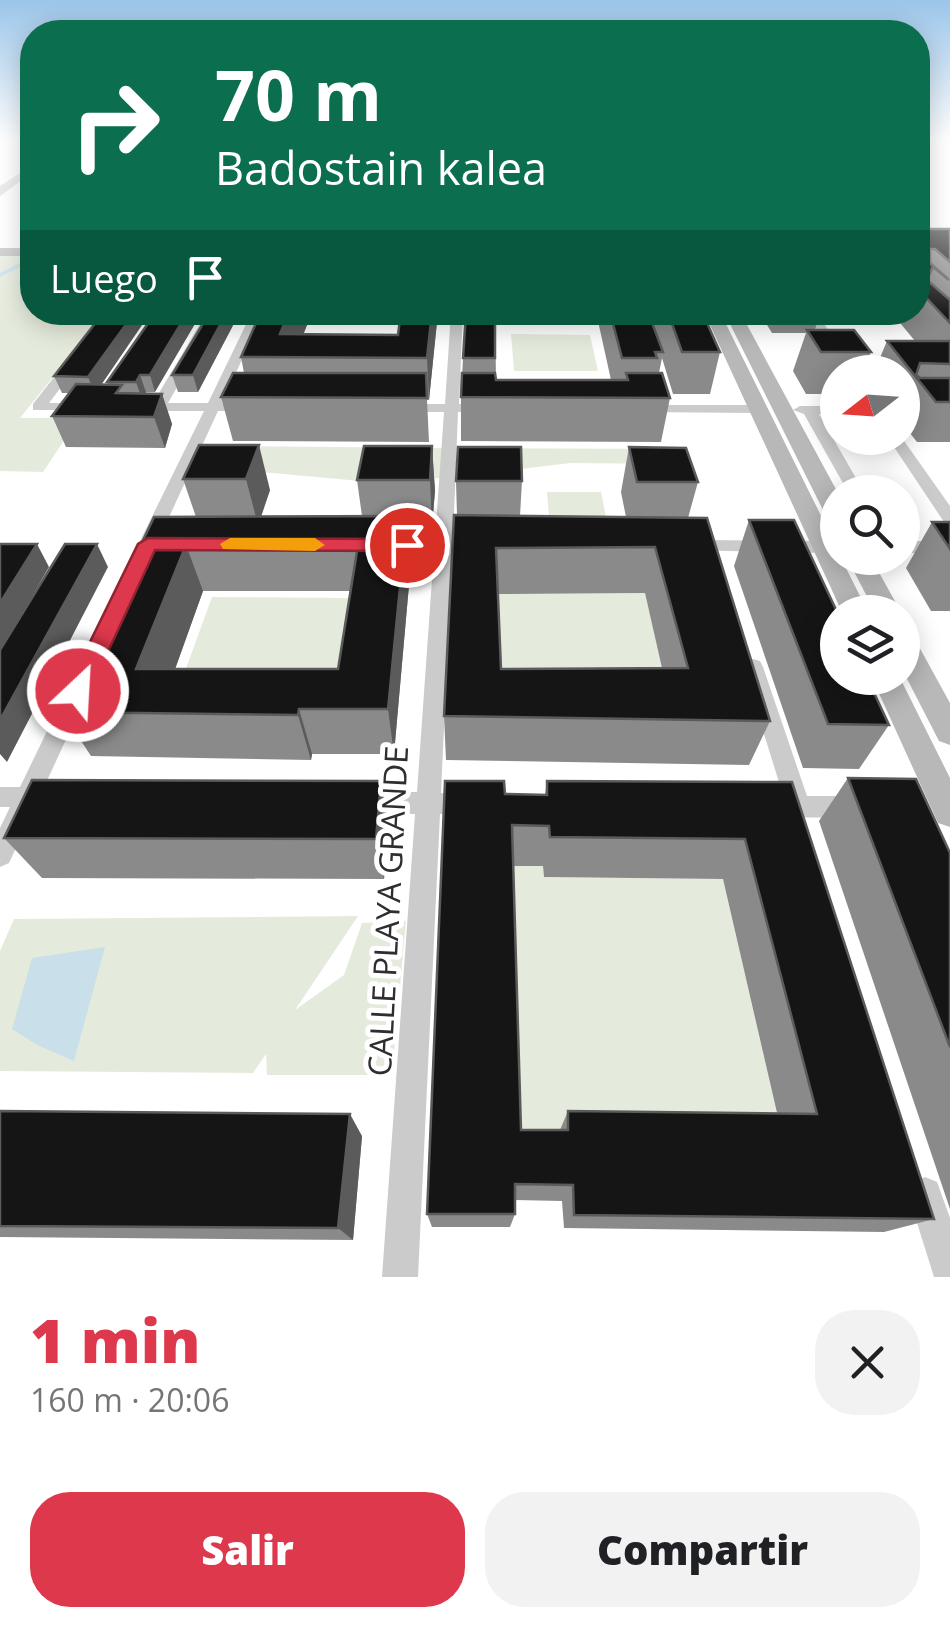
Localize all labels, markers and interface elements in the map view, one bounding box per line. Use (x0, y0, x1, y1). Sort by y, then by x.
text: 70 m (215, 46, 382, 142)
icon: right (50, 60, 180, 190)
text: Badostain kalea (215, 137, 547, 198)
icon: arrive (178, 250, 233, 305)
text: Luego (50, 252, 158, 304)
north arrow (820, 355, 920, 455)
map controls (820, 355, 920, 695)
button: search (820, 475, 920, 575)
pin (365, 503, 450, 588)
icon: arrive (380, 518, 435, 573)
button: layers (820, 595, 920, 695)
position arrow (26, 639, 130, 743)
street label: CALLE PLAYA GRANDE (357, 745, 417, 1077)
text: 1 min (30, 1299, 200, 1381)
button: close (815, 1310, 920, 1415)
text: 160 m · 20:06 (30, 1378, 229, 1421)
button: Salir (30, 1492, 465, 1607)
button: Compartir (485, 1492, 920, 1607)

